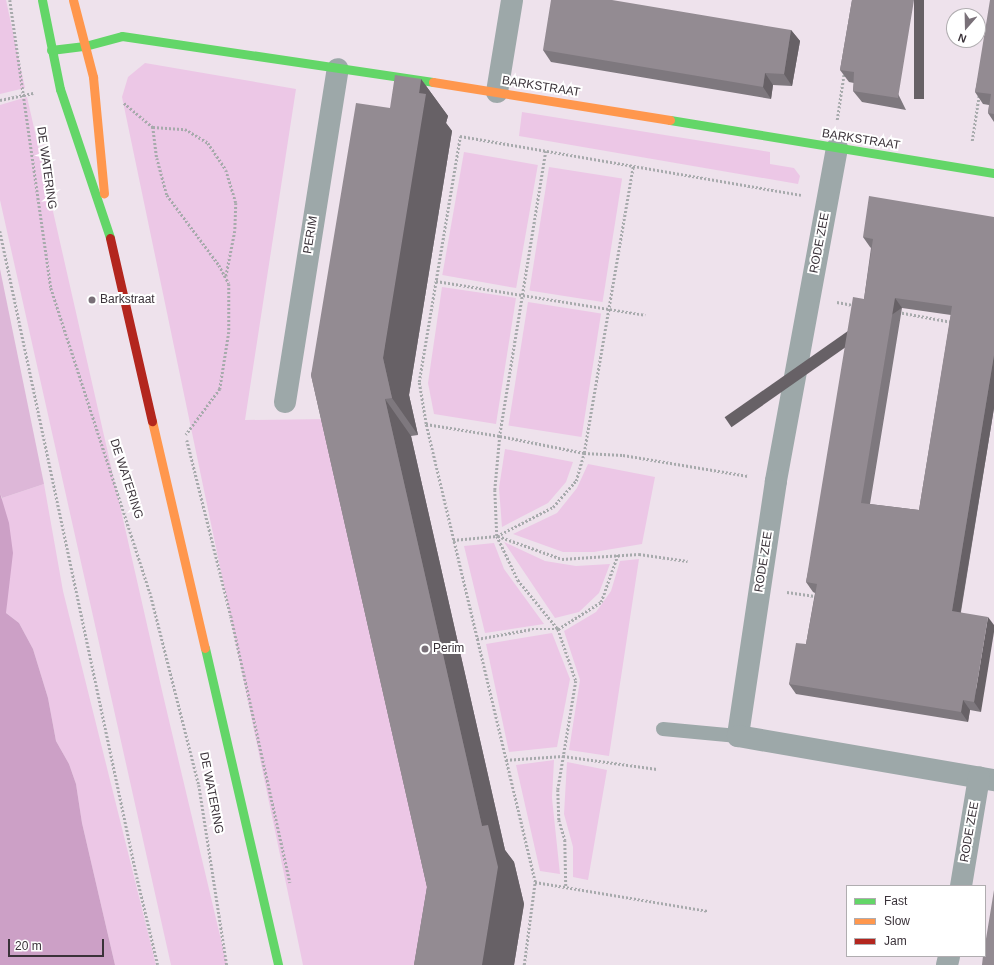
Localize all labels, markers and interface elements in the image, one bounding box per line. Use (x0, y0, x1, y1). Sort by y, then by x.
north arrow (946, 8, 986, 48)
text: N (956, 31, 968, 45)
street label: BARKSTRAAT (501, 74, 581, 100)
street label: DE WATERING (33, 126, 59, 210)
street label: BARKSTRAAT (821, 127, 901, 153)
street label: RODE ZEE (807, 212, 833, 274)
street label: PERIM (301, 215, 321, 255)
place label: Barkstraat (100, 293, 155, 307)
marker: Barkstraat (87, 295, 97, 305)
street label: DE WATERING (106, 437, 146, 521)
street label: RODE ZEE (752, 531, 776, 593)
place label: Perim (433, 642, 464, 656)
marker: Perim (420, 644, 430, 654)
street label: DE WATERING (196, 751, 226, 835)
street label: RODE ZEE (958, 801, 982, 863)
legend (846, 885, 986, 957)
text: Fast (884, 894, 907, 908)
text: Slow (884, 914, 910, 928)
scale bar (10, 931, 106, 957)
text: Jam (884, 934, 907, 948)
text: 20 m (15, 939, 42, 953)

